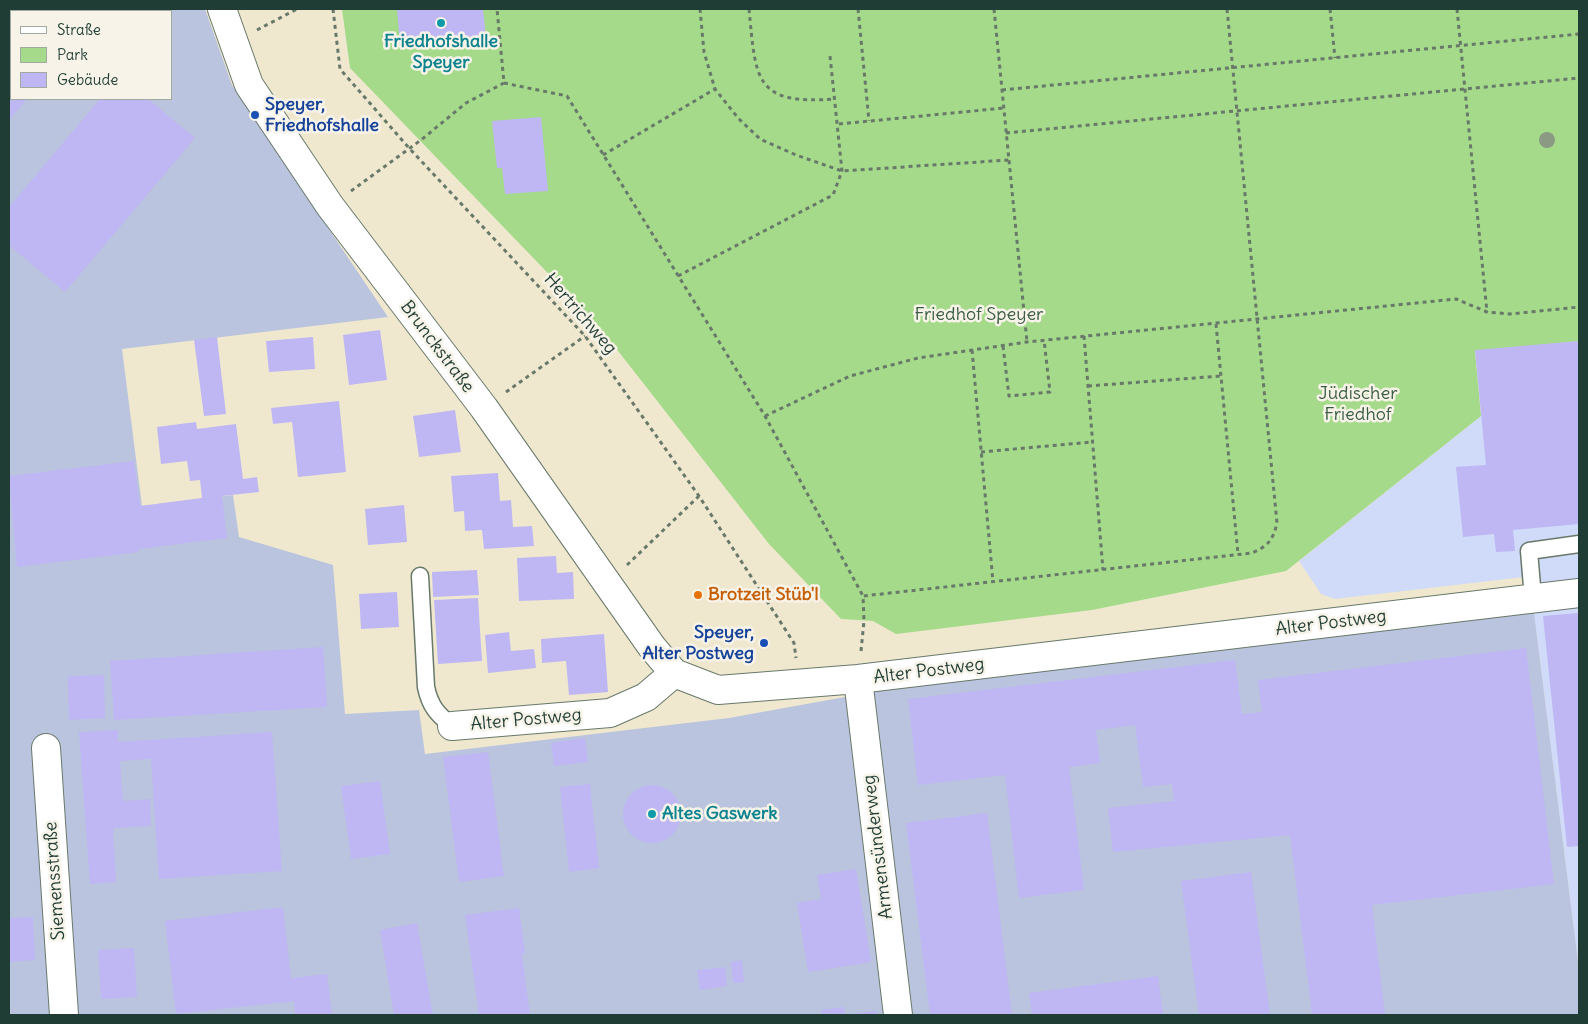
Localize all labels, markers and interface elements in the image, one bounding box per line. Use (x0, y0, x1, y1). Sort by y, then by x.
legend (10, 10, 172, 100)
marker: Friedhofshalle Speyer (435, 17, 447, 29)
text: Straße (57, 20, 101, 39)
place label: Friedhofshalle Speyer (384, 31, 498, 74)
text: Park (57, 45, 88, 64)
text: Gebäude (57, 70, 118, 89)
place label: Speyer, Friedhofshalle (265, 94, 379, 136)
marker: Speyer, Friedhofshalle (249, 109, 261, 121)
street label: Hertrichweg (539, 269, 621, 359)
street label: Brunckstraße (395, 297, 479, 397)
park label: Friedhof Speyer (915, 304, 1043, 326)
park label: Jüdischer Friedhof (1319, 383, 1397, 426)
place label: Brotzeit Stüb'l (708, 584, 819, 606)
marker: Brotzeit Stüb'l (692, 589, 704, 601)
street label: Alter Postweg (1274, 605, 1388, 641)
place label: Speyer, Alter Postweg (643, 622, 754, 664)
marker: Speyer, Alter Postweg (758, 637, 770, 649)
street label: Alter Postweg (872, 653, 986, 689)
street label: Alter Postweg (470, 704, 582, 736)
street label: Armensünderweg (858, 774, 898, 920)
place label: Altes Gaswerk (662, 803, 777, 825)
marker: Altes Gaswerk (646, 808, 658, 820)
street label: Siemensstraße (40, 821, 70, 941)

